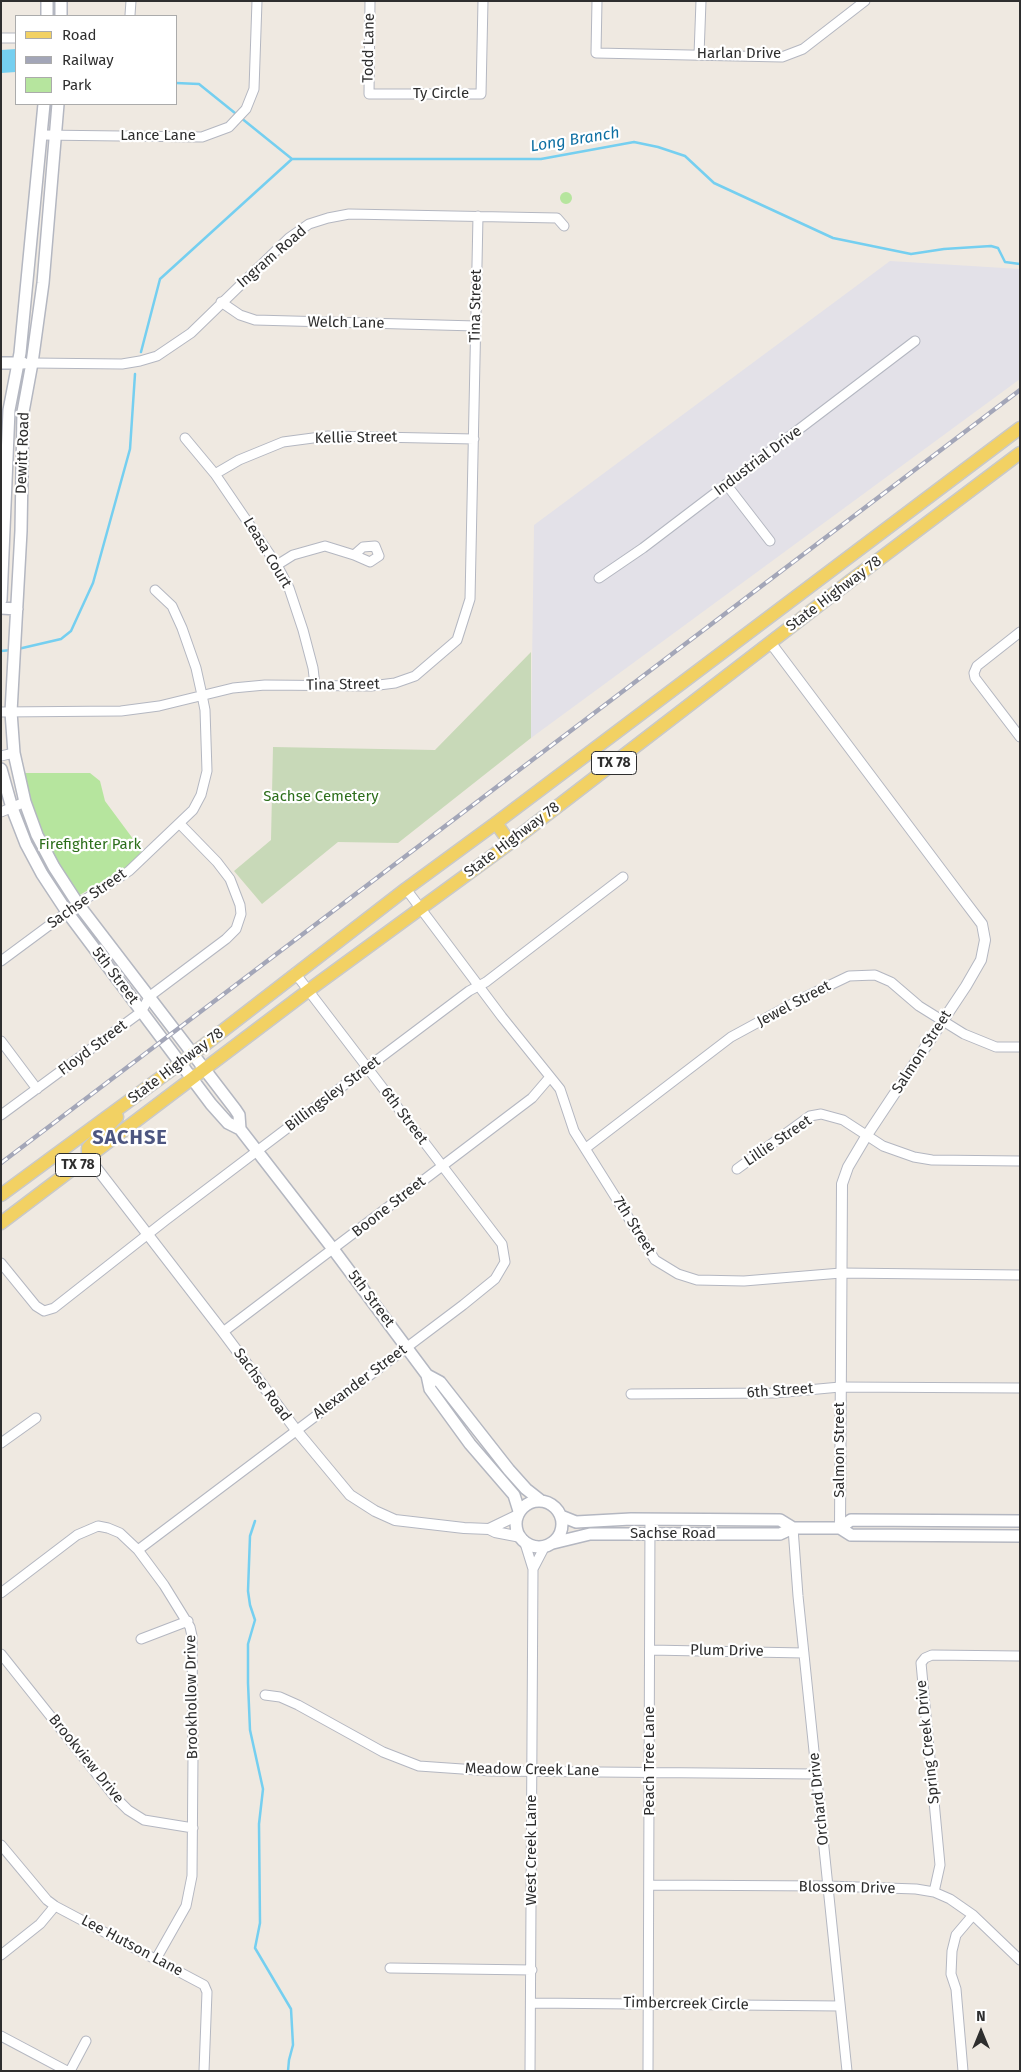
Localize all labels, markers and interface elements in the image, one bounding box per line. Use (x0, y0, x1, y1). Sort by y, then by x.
street label: Todd Lane (359, 13, 379, 83)
legend (15, 15, 178, 105)
text: Road (62, 26, 97, 44)
street label: Harlan Drive (697, 45, 781, 63)
text: Railway (62, 51, 114, 69)
text: Park (62, 76, 92, 94)
street label: Ty Circle (413, 85, 469, 103)
water label: Long Branch (529, 123, 621, 157)
street label: Lance Lane (120, 127, 196, 145)
street label: Ingram Road (234, 222, 310, 292)
street label: Tina Street (466, 269, 486, 343)
street label: Welch Lane (307, 313, 385, 333)
street label: Dewitt Road (13, 412, 33, 494)
street label: Industrial Drive (711, 422, 805, 500)
street label: Kellie Street (315, 428, 397, 448)
street label: Leasa Court (239, 515, 295, 591)
street label: State Highway 78 (783, 552, 885, 636)
street label: Tina Street (306, 675, 380, 695)
road number: TX 78 (592, 751, 636, 774)
park label: Sachse Cemetery (263, 788, 379, 806)
street label: State Highway 78 (461, 798, 563, 882)
park label: Firefighter Park (39, 836, 141, 854)
street label: Sachse Street (44, 865, 130, 933)
street label: 5th Street (88, 944, 142, 1008)
street label: Jewel Street (754, 977, 834, 1031)
street label: Salmon Street (888, 1007, 956, 1097)
street label: Floyd Street (55, 1016, 131, 1080)
street label: State Highway 78 (125, 1024, 227, 1108)
street label: Billingsley Street (282, 1052, 384, 1136)
street label: 6th Street (377, 1084, 431, 1148)
street label: Lillie Street (741, 1112, 815, 1170)
district label: SACHSE (91, 1126, 169, 1150)
road number: TX 78 (56, 1154, 100, 1176)
street label: Boone Street (349, 1173, 429, 1241)
street label: 7th Street (609, 1193, 659, 1259)
street label: 5th Street (344, 1267, 398, 1331)
street label: Alexander Street (310, 1341, 410, 1423)
street label: Sachse Road (229, 1345, 295, 1425)
street label: 6th Street (746, 1380, 814, 1402)
street label: Salmon Street (831, 1402, 849, 1498)
street label: Sachse Road (630, 1525, 716, 1543)
street label: Brookhollow Drive (182, 1635, 202, 1759)
street label: Plum Drive (690, 1641, 764, 1661)
street label: Spring Creek Drive (913, 1679, 943, 1805)
street label: Peach Tree Lane (641, 1706, 659, 1816)
street label: Brookview Drive (45, 1711, 127, 1807)
street label: Orchard Drive (805, 1752, 833, 1846)
street label: Meadow Creek Lane (465, 1760, 599, 1780)
street label: West Creek Lane (523, 1795, 541, 1905)
street label: Blossom Drive (798, 1878, 896, 1898)
street label: Lee Hutson Lane (78, 1912, 186, 1980)
street label: Timbercreek Circle (623, 1994, 749, 2014)
north arrow (956, 2007, 1006, 2057)
text: N (976, 2008, 986, 2025)

